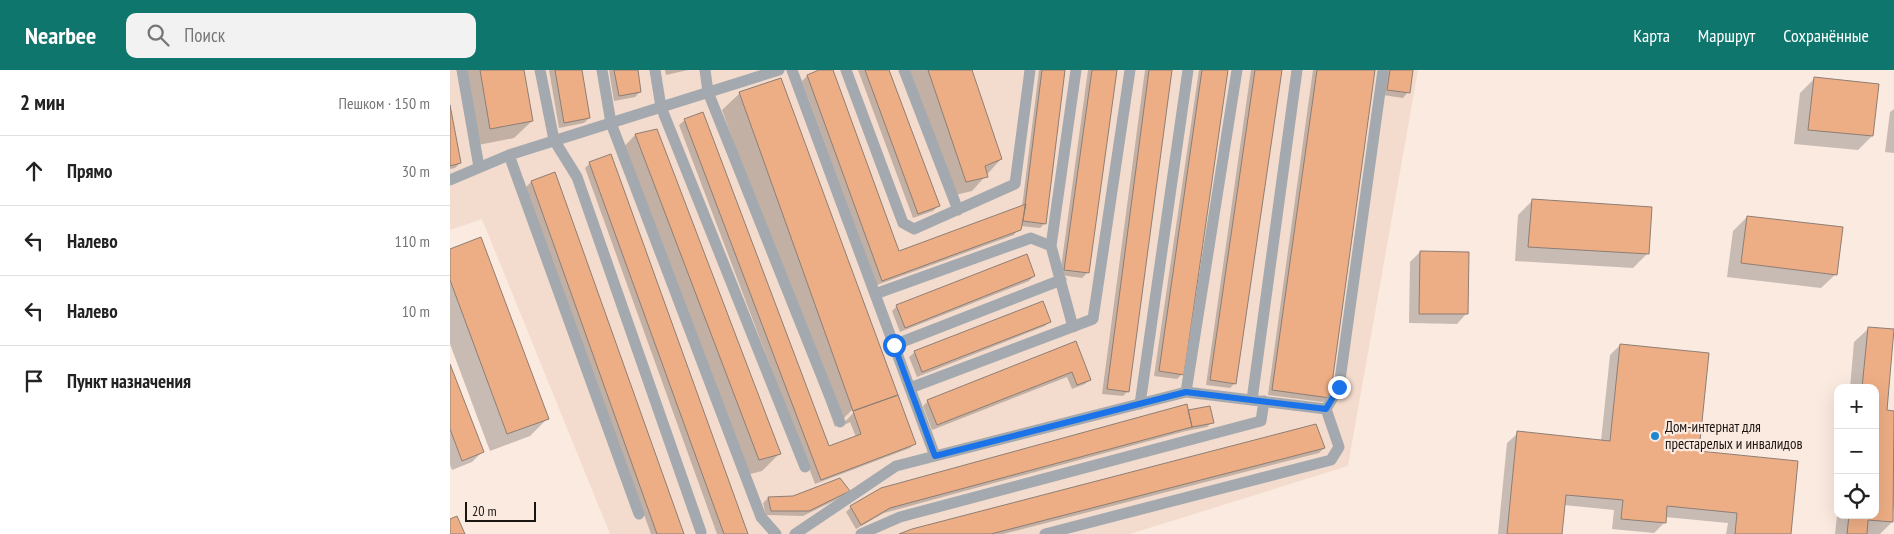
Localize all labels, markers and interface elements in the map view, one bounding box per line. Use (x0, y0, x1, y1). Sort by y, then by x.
search box (126, 13, 476, 58)
text: Nearbee (25, 20, 96, 51)
icon: search (144, 21, 172, 49)
text: Поиск (184, 23, 225, 47)
text: Карта (1633, 24, 1670, 47)
text: Маршрут (1698, 24, 1755, 47)
text: Сохранённые (1783, 24, 1869, 47)
text: 2 мин (20, 89, 65, 116)
text: Пешком · 150 m (339, 93, 430, 113)
icon: ahead (20, 157, 48, 185)
text: Прямо (67, 159, 112, 183)
text: 30 m (402, 161, 430, 181)
icon: left (20, 227, 48, 255)
text: Налево (67, 229, 118, 253)
text: 110 m (395, 231, 430, 251)
icon: left (20, 297, 48, 325)
text: Налево (67, 299, 118, 323)
text: 10 m (402, 301, 430, 321)
route start (883, 334, 906, 357)
icon: arrive (20, 367, 48, 395)
text: Пункт назначения (67, 369, 191, 393)
route end (1328, 376, 1351, 399)
map controls (1834, 384, 1879, 519)
button: + (1834, 384, 1879, 429)
place label: Дом-интернат для престарелых и инвалидов (1665, 417, 1802, 453)
button: − (1834, 429, 1879, 474)
marker: Дом-интернат для престарелых и инвалидов (1649, 430, 1661, 442)
button: locate (1834, 474, 1879, 519)
scale bar (465, 499, 536, 522)
text: 20 m (472, 502, 497, 520)

